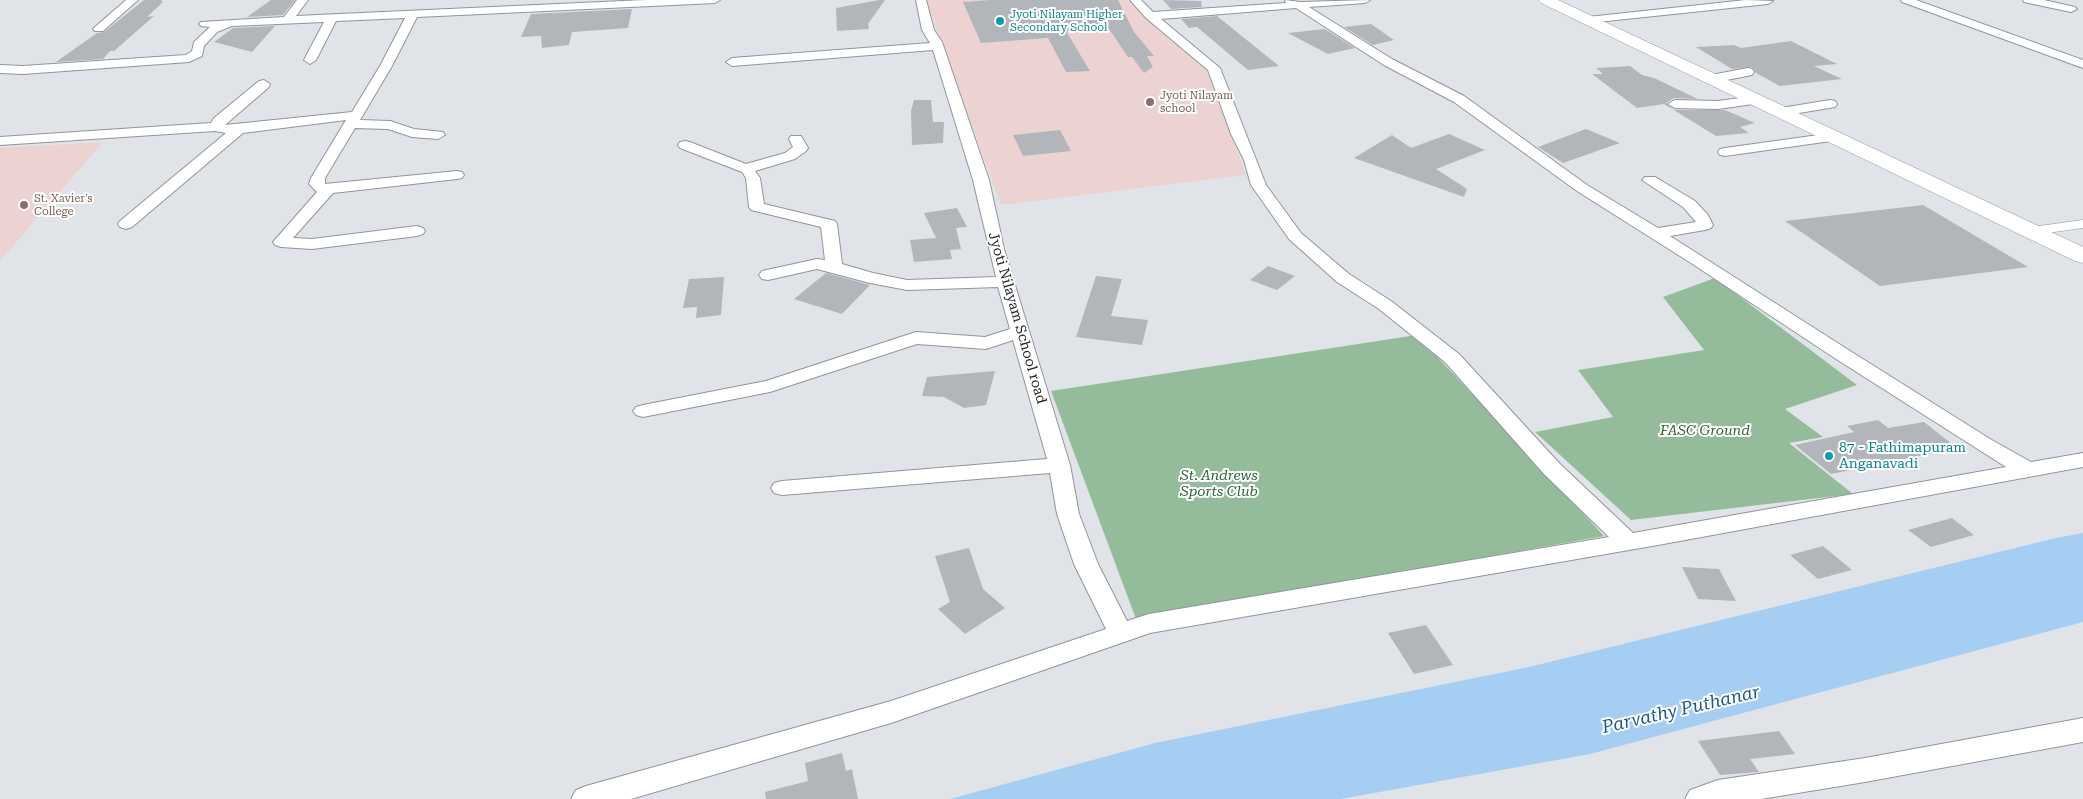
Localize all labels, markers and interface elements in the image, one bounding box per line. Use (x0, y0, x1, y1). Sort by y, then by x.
place label: Jyoti Nilayam Higher Secondary School (1010, 8, 1122, 34)
marker: Jyoti Nilayam Higher Secondary School (994, 15, 1006, 27)
place label: Jyoti Nilayam school (1160, 89, 1233, 115)
marker: Jyoti Nilayam school (1144, 96, 1156, 108)
place label: St. Xavier's College (34, 192, 93, 218)
marker: St. Xavier's College (18, 199, 30, 211)
street label: Jyoti Nilayam School road (984, 230, 1050, 406)
park label: FASC Ground (1660, 423, 1750, 439)
place label: 87 - Fathimapuram Anganavadi (1839, 440, 1966, 472)
marker: 87 - Fathimapuram Anganavadi (1823, 450, 1835, 462)
park label: St. Andrews Sports Club (1180, 468, 1258, 501)
water label: Parvathy Puthanar (1600, 681, 1762, 739)

